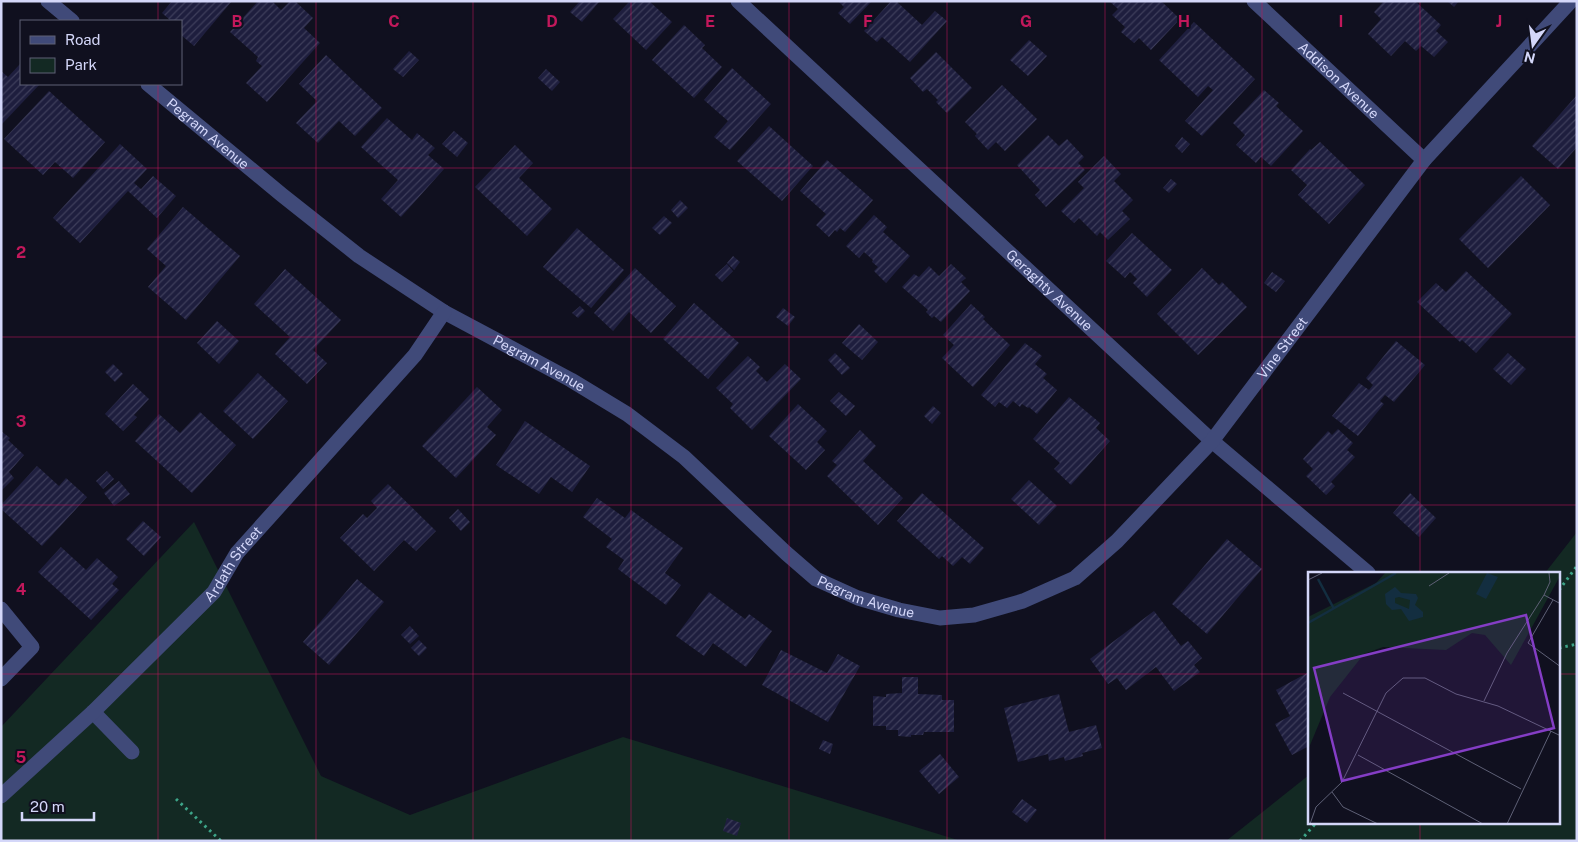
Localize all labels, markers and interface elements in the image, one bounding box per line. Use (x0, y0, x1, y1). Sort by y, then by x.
text: B (232, 12, 243, 31)
text: C (388, 12, 400, 31)
text: D (546, 12, 558, 31)
text: E (705, 12, 715, 31)
text: F (863, 12, 873, 31)
text: G (1020, 12, 1032, 31)
text: H (1178, 12, 1190, 31)
text: I (1339, 12, 1343, 31)
text: J (1496, 12, 1502, 31)
legend (20, 20, 182, 85)
north arrow (1508, 20, 1558, 70)
text: Road (65, 31, 101, 48)
street label: Addison Avenue (1295, 39, 1382, 122)
text: N (1523, 49, 1537, 67)
text: Park (65, 56, 97, 73)
street label: Pegram Avenue (164, 95, 253, 173)
text: 2 (16, 243, 26, 262)
street label: Geraghty Avenue (1003, 246, 1096, 334)
street label: Vine Street (1254, 314, 1311, 382)
street label: Pegram Avenue (490, 332, 588, 395)
text: 3 (16, 412, 26, 431)
street label: Ardath Street (201, 523, 265, 605)
inset map (1308, 572, 1560, 824)
street label: Pegram Avenue (815, 573, 916, 621)
text: 4 (16, 580, 27, 599)
text: 5 (16, 748, 27, 767)
scale bar (22, 790, 95, 822)
text: 20 m (30, 798, 65, 815)

